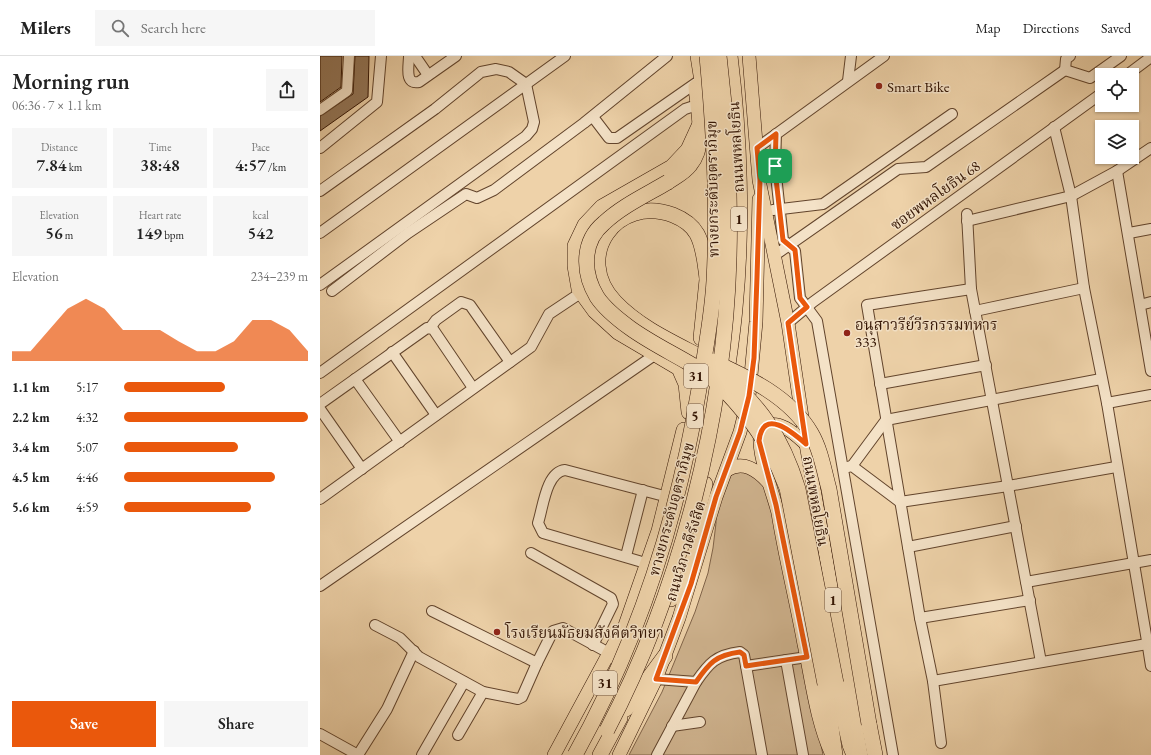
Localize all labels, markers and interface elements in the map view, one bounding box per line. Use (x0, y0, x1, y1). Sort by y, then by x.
search box (95, 10, 375, 46)
text: Milers (20, 15, 71, 40)
icon: search (109, 17, 131, 39)
text: Search here (141, 18, 206, 37)
text: Map (975, 19, 1001, 37)
text: Directions (1023, 19, 1079, 37)
text: Saved (1101, 19, 1131, 37)
text: Morning run (12, 67, 130, 96)
map controls (1095, 68, 1139, 164)
button: locate (1095, 68, 1139, 112)
button: share (266, 69, 308, 111)
place label: Smart Bike (887, 77, 950, 96)
marker: Smart Bike (874, 81, 884, 91)
text: 06:36 · 7 × 1.1 km (12, 97, 102, 114)
street label: ถนนพหลโยธิน (723, 101, 748, 193)
street label: ทางยกระดับอุตราภิมุข (701, 120, 725, 258)
button: layers (1095, 120, 1139, 164)
text: Distance (41, 140, 78, 154)
text: Time (149, 140, 171, 154)
text: Pace (251, 140, 270, 154)
pin (758, 149, 792, 183)
text: 7.84 (36, 154, 67, 176)
text: 38:48 (140, 154, 180, 176)
text: 4:57 (235, 154, 266, 176)
icon: arrive (764, 155, 786, 177)
street label: ซอยพหลโยธิน 68 (886, 155, 984, 234)
text: km (67, 160, 82, 174)
text: /km (266, 160, 286, 174)
road number: 1 (731, 207, 747, 231)
text: Elevation (40, 208, 79, 222)
text: Heart rate (139, 208, 181, 222)
text: kcal (252, 208, 269, 222)
text: 56 (45, 222, 63, 244)
text: 149 (136, 222, 162, 244)
text: 542 (248, 222, 274, 244)
text: m (63, 228, 73, 242)
text: bpm (162, 228, 184, 242)
text: Elevation (12, 268, 59, 285)
text: 234–239 m (251, 268, 308, 285)
place label: อนุสาวรีย์วีรกรรมทหาร 333 (855, 315, 997, 351)
marker: อนุสาวรีย์วีรกรรมทหาร 333 (842, 328, 852, 338)
road number: 31 (684, 364, 708, 388)
text: 1.1 km (12, 379, 50, 396)
text: 5:17 (76, 379, 98, 396)
road number: 5 (687, 404, 703, 428)
text: 2.2 km (12, 409, 50, 426)
text: 4:32 (76, 409, 98, 426)
text: 3.4 km (12, 439, 50, 456)
text: 5:07 (76, 439, 98, 456)
street label: ทางยกระดับอุตราภิมุข (644, 440, 700, 578)
street label: ถนนพหลโยธิน (799, 454, 834, 548)
text: 4.5 km (12, 469, 50, 486)
text: 4:46 (76, 469, 98, 486)
street label: ถนนวิภาวดีรังสิต (661, 498, 709, 604)
text: 5.6 km (12, 499, 50, 516)
text: 4:59 (76, 499, 98, 516)
road number: 1 (825, 588, 841, 612)
place label: โรงเรียนมัธยมสังคีตวิทยา (504, 622, 664, 642)
marker: โรงเรียนมัธยมสังคีตวิทยา (492, 627, 502, 637)
road number: 31 (593, 671, 617, 695)
button: Save (12, 701, 156, 747)
button: Share (164, 701, 308, 747)

